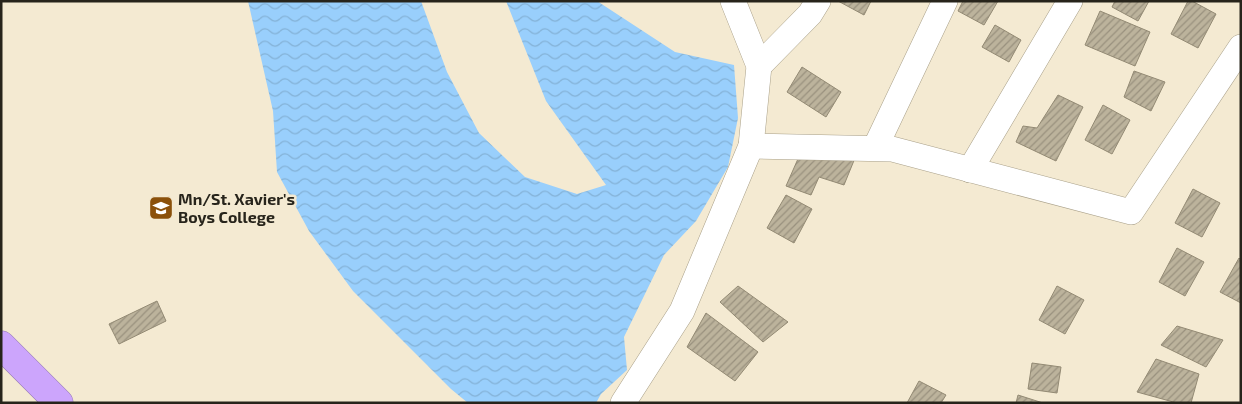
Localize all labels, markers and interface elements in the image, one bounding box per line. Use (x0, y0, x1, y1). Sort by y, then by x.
place label: Mn/St. Xavier's Boys College (178, 189, 295, 227)
school or university icon: Mn/St. Xavier's Boys College (148, 195, 174, 221)

